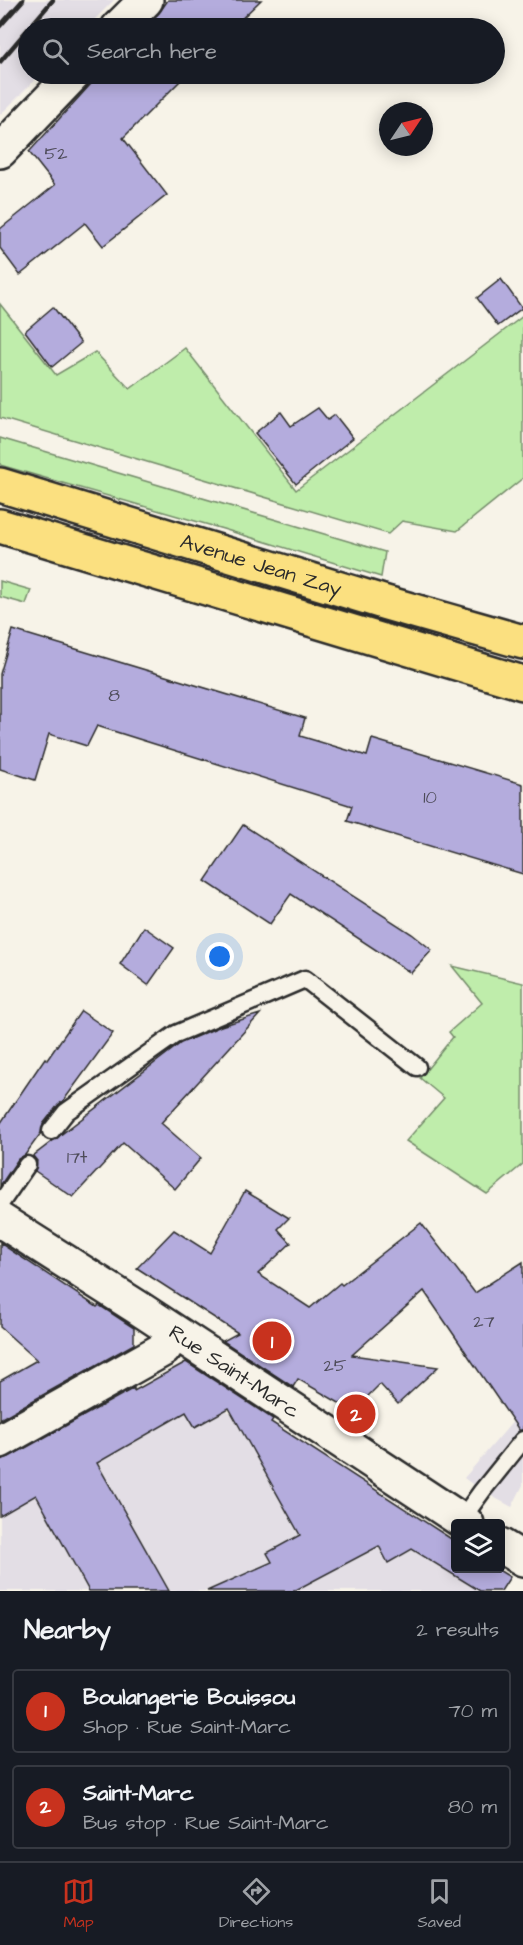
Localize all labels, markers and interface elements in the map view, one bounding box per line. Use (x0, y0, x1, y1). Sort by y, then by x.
search box (18, 18, 505, 84)
icon: search (39, 35, 72, 68)
text: Search here (87, 36, 217, 67)
north arrow (379, 102, 433, 156)
house number: 52 (44, 141, 68, 166)
street label: Avenue Jean Zay (177, 526, 346, 605)
house number: 8 (108, 683, 120, 708)
house number: 10 (423, 785, 437, 810)
your location (205, 942, 234, 971)
house number: 17t (67, 1145, 88, 1170)
house number: 27 (473, 1309, 495, 1334)
street label: Rue Saint-Marc (163, 1317, 306, 1425)
pin: 1 (252, 1318, 292, 1364)
house number: 25 (323, 1353, 347, 1378)
pin: 2 (336, 1392, 376, 1436)
map controls (451, 1519, 505, 1573)
button: layers (451, 1519, 505, 1573)
text: Nearby (24, 1612, 111, 1648)
text: 2 results (416, 1616, 499, 1644)
text: Boulangerie Bouissou (83, 1682, 295, 1713)
text: 1 (44, 1697, 47, 1725)
text: 70 m (449, 1697, 497, 1725)
text: Shop · Rue Saint-Marc (83, 1713, 291, 1741)
text: Saint-Marc (83, 1778, 194, 1809)
text: 2 (40, 1793, 51, 1821)
text: 80 m (448, 1793, 497, 1821)
text: Bus stop · Rue Saint-Marc (83, 1809, 329, 1837)
tab: Map (62, 1875, 95, 1933)
tab: Directions (219, 1875, 293, 1933)
tab: Saved (417, 1875, 461, 1933)

